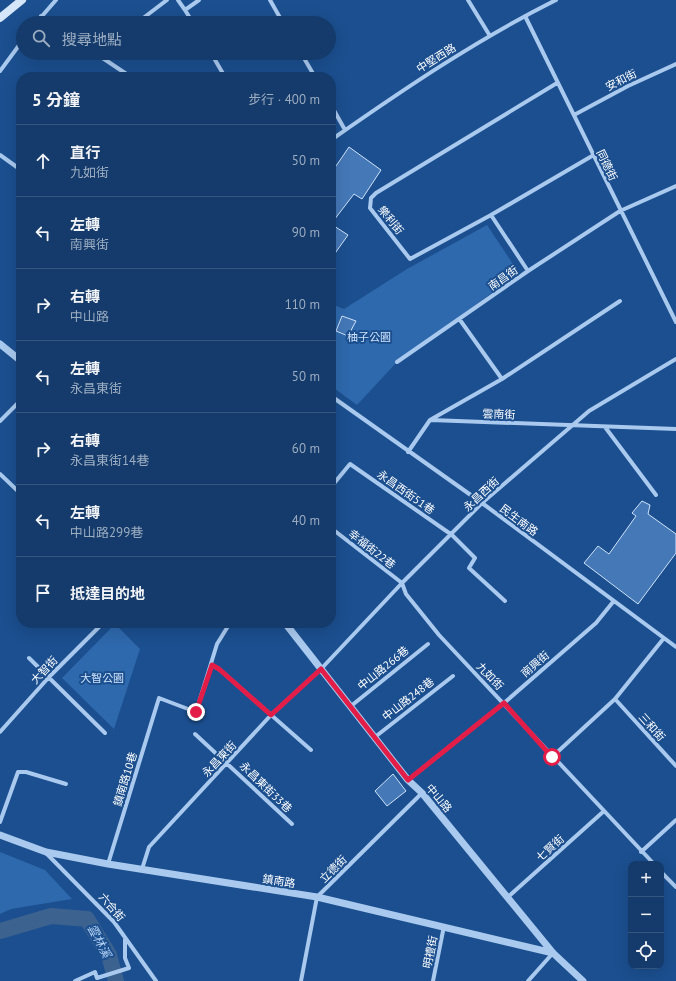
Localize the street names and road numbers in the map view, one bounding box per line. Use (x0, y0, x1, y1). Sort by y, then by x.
street label: 中堅西路 (414, 40, 458, 76)
street label: 安和街 (603, 66, 639, 94)
street label: 同德街 (593, 147, 621, 183)
street label: 樂利街 (375, 203, 407, 237)
street label: 南昌街 (485, 263, 521, 293)
street label: 雲南街 (482, 406, 516, 422)
street label: 永昌西街51巷 (375, 467, 437, 517)
street label: 永昌西街 (460, 474, 502, 514)
street label: 民生南路 (497, 501, 541, 539)
street label: 幸福街22巷 (346, 526, 398, 572)
street label: 中山路266巷 (355, 643, 411, 693)
street label: 南興街 (518, 648, 552, 680)
street label: 大智街 (28, 653, 60, 687)
street label: 九如街 (474, 659, 506, 693)
street label: 中山路248巷 (379, 674, 437, 724)
street label: 三和街 (636, 710, 668, 744)
street label: 永昌東街 (199, 738, 239, 780)
street label: 鎮南路10巷 (110, 750, 140, 808)
street label: 永昌東街33巷 (237, 759, 295, 815)
street label: 中山路 (423, 781, 455, 815)
street label: 七賢街 (533, 832, 567, 864)
street label: 立德街 (316, 852, 350, 886)
street label: 鎮南路 (262, 872, 296, 890)
street label: 六合街 (96, 890, 128, 924)
street label: 明禮街 (420, 934, 440, 970)

